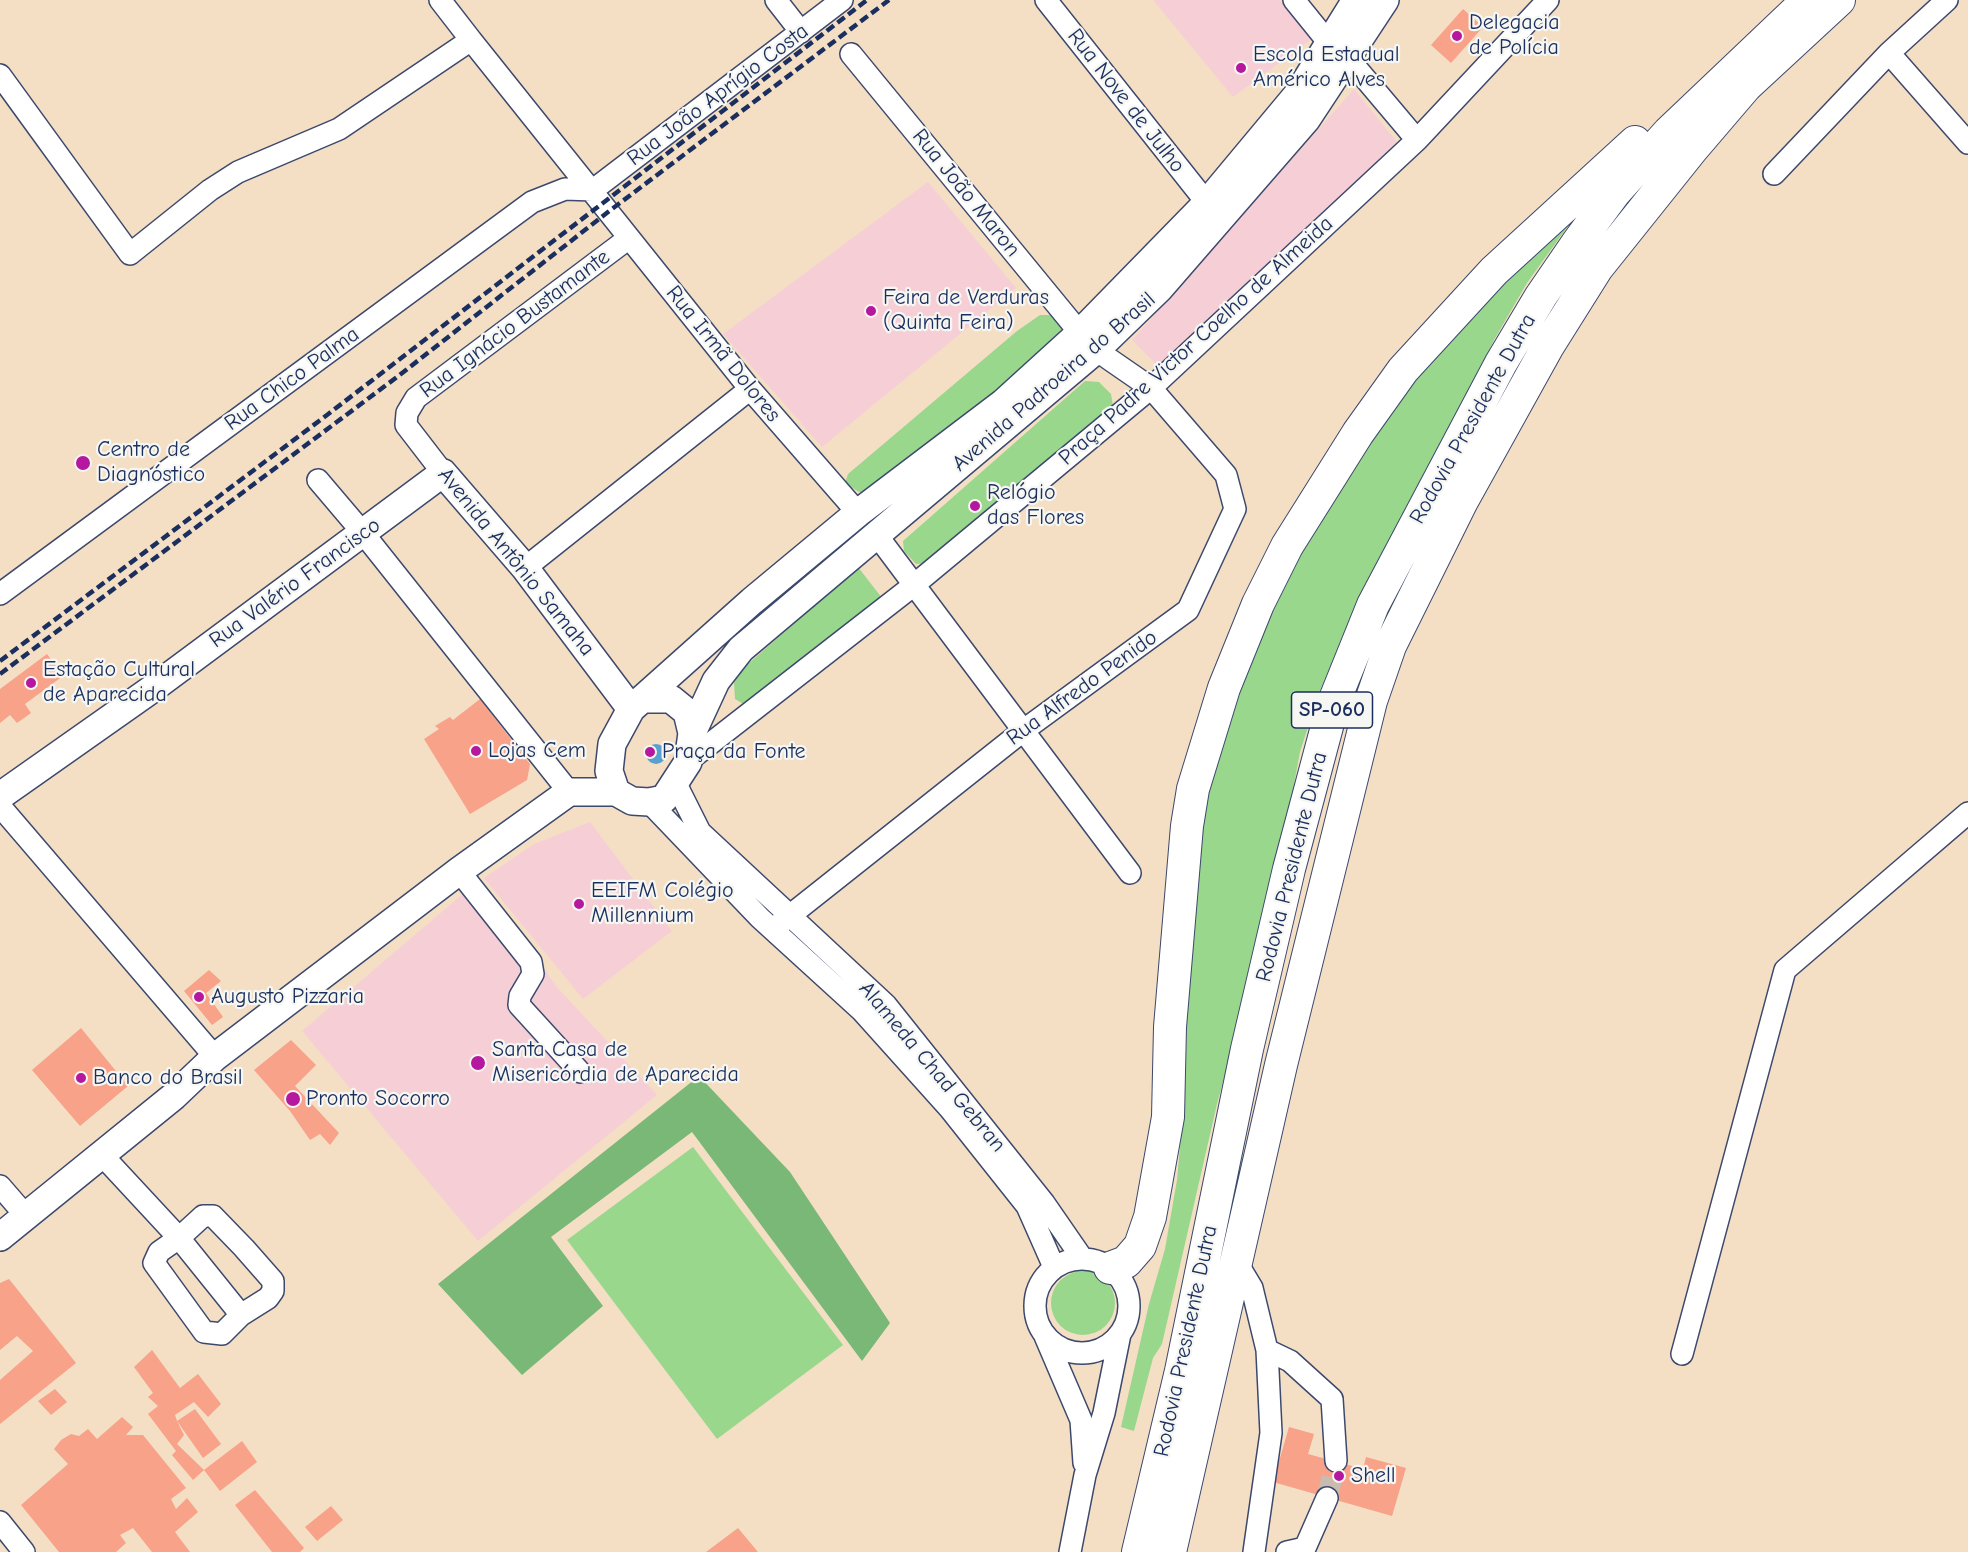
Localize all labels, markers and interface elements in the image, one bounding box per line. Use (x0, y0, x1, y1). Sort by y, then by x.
place label: Delegacia de Polícia (1469, 10, 1560, 62)
street label: Rua João Aprígio Costa (622, 18, 814, 172)
street label: Rua Nove de Julho (1062, 24, 1190, 178)
marker: Delegacia de Polícia (1450, 29, 1464, 43)
place label: Escola Estadual Américo Alves (1253, 42, 1400, 94)
marker: Escola Estadual Américo Alves (1234, 61, 1248, 75)
street label: Rua João Maron (906, 124, 1026, 262)
street label: Praça Padre Victor Coelho de Almeida (1053, 211, 1339, 471)
street label: Rua Ignácio Bustamante (415, 244, 615, 404)
street label: Rua Irmã Dolores (660, 281, 786, 427)
place label: Feira de Verduras (Quinta Feira) (883, 285, 1049, 336)
street label: Avenida Padroeira do Brasil (947, 287, 1161, 477)
marker: Feira de Verduras (Quinta Feira) (864, 304, 878, 318)
street label: Rodovia Presidente Dutra (1404, 309, 1542, 529)
street label: Rua Chico Palma (219, 321, 365, 437)
place label: Centro de Diagnóstico (97, 437, 205, 488)
marker: Centro de Diagnóstico (74, 454, 92, 472)
street label: Avenida Antônio Samaha (432, 463, 600, 661)
place label: Relógio das Flores (987, 480, 1084, 532)
marker: Relógio das Flores (968, 499, 982, 513)
street label: Rua Valério Francisco (204, 512, 386, 654)
street label: Rua Alfredo Penido (1002, 625, 1162, 751)
place label: Estação Cultural de Aparecida (43, 657, 195, 708)
marker: Estação Cultural de Aparecida (24, 676, 38, 690)
road number: SP-060 (1292, 692, 1372, 728)
place label: Lojas Cem (488, 738, 586, 764)
place label: Praça da Fonte (662, 739, 806, 765)
marker: Lojas Cem (469, 744, 483, 758)
marker: Praça da Fonte (643, 745, 657, 759)
street label: Rodovia Presidente Dutra (1251, 749, 1333, 985)
place label: EEIFM Colégio Millennium (591, 878, 734, 930)
marker: EEIFM Colégio Millennium (572, 897, 586, 911)
street label: Alameda Chad Gebran (853, 976, 1011, 1158)
place label: Augusto Pizzaria (211, 984, 364, 1010)
marker: Augusto Pizzaria (192, 990, 206, 1004)
place label: Santa Casa de Misericórdia de Aparecida (492, 1037, 739, 1088)
marker: Santa Casa de Misericórdia de Aparecida (469, 1054, 487, 1072)
place label: Banco do Brasil (93, 1065, 243, 1091)
marker: Banco do Brasil (74, 1071, 88, 1085)
place label: Pronto Socorro (306, 1086, 450, 1112)
marker: Pronto Socorro (284, 1090, 302, 1108)
street label: Rodovia Presidente Dutra (1149, 1223, 1223, 1459)
place label: Shell (1351, 1463, 1396, 1489)
marker: Shell (1332, 1469, 1346, 1483)

